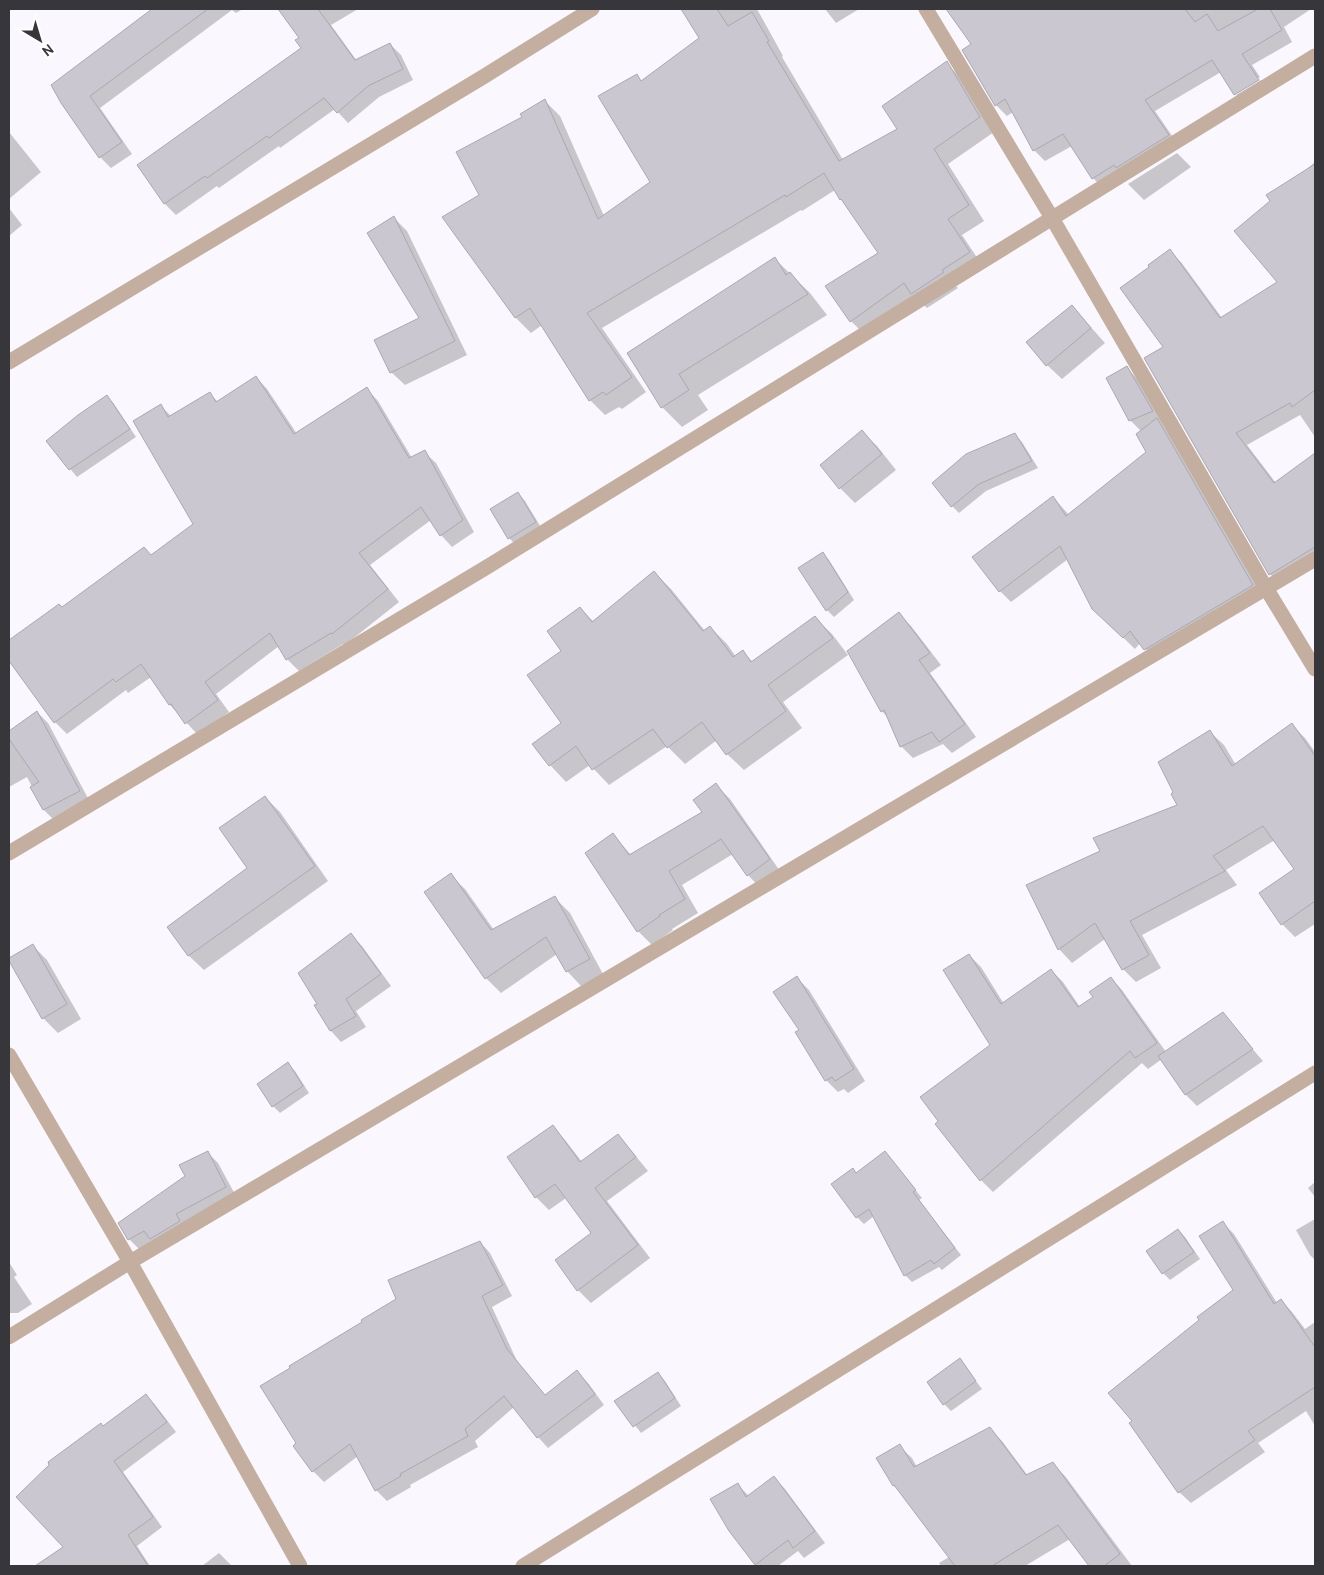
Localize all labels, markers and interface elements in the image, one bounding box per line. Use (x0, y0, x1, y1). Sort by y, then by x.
north arrow (15, 15, 65, 65)
text: N (39, 40, 57, 60)

